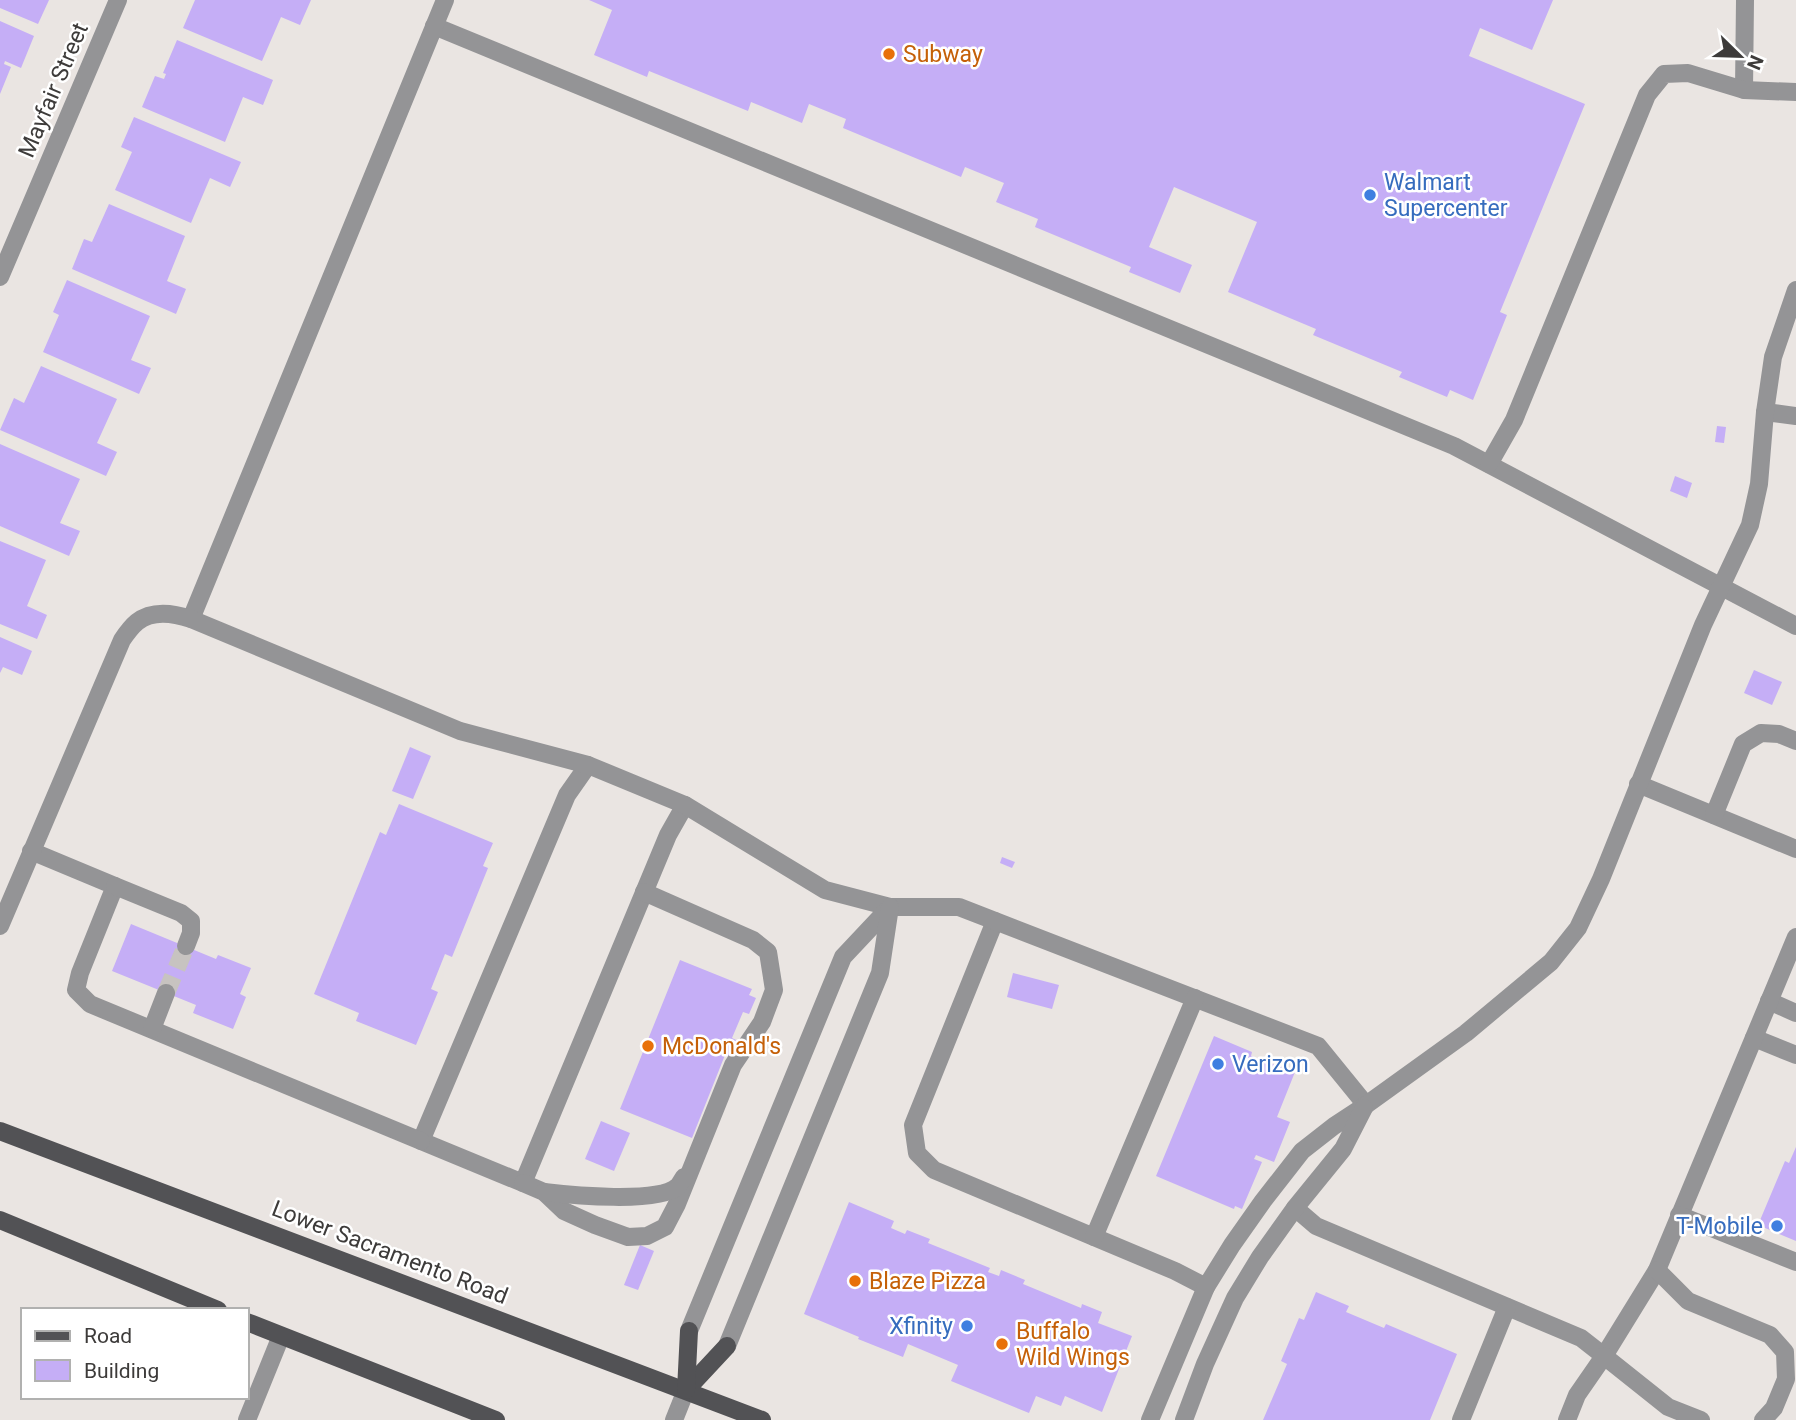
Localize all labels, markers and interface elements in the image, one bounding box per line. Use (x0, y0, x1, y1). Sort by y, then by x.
street label: Mayfair Street (13, 19, 94, 162)
north arrow (1705, 21, 1775, 91)
place label: Subway (903, 41, 983, 68)
marker: Subway (881, 46, 897, 62)
text: N (1742, 52, 1768, 73)
place label: Walmart Supercenter (1384, 169, 1508, 222)
marker: Walmart Supercenter (1362, 187, 1378, 203)
place label: McDonald's (662, 1033, 781, 1060)
marker: McDonald's (640, 1038, 656, 1054)
place label: Verizon (1232, 1051, 1309, 1078)
marker: Verizon (1210, 1056, 1226, 1072)
street label: Lower Sacramento Road (268, 1195, 512, 1310)
place label: T-Mobile (1676, 1213, 1763, 1240)
marker: T-Mobile (1769, 1218, 1785, 1234)
place label: Blaze Pizza (869, 1268, 986, 1295)
marker: Blaze Pizza (847, 1273, 863, 1289)
legend (21, 1308, 248, 1399)
place label: Xfinity (889, 1313, 953, 1340)
marker: Xfinity (959, 1318, 975, 1334)
place label: Buffalo Wild Wings (1016, 1318, 1130, 1371)
text: Road (84, 1324, 132, 1348)
marker: Buffalo Wild Wings (994, 1336, 1010, 1352)
text: Building (84, 1359, 159, 1383)

